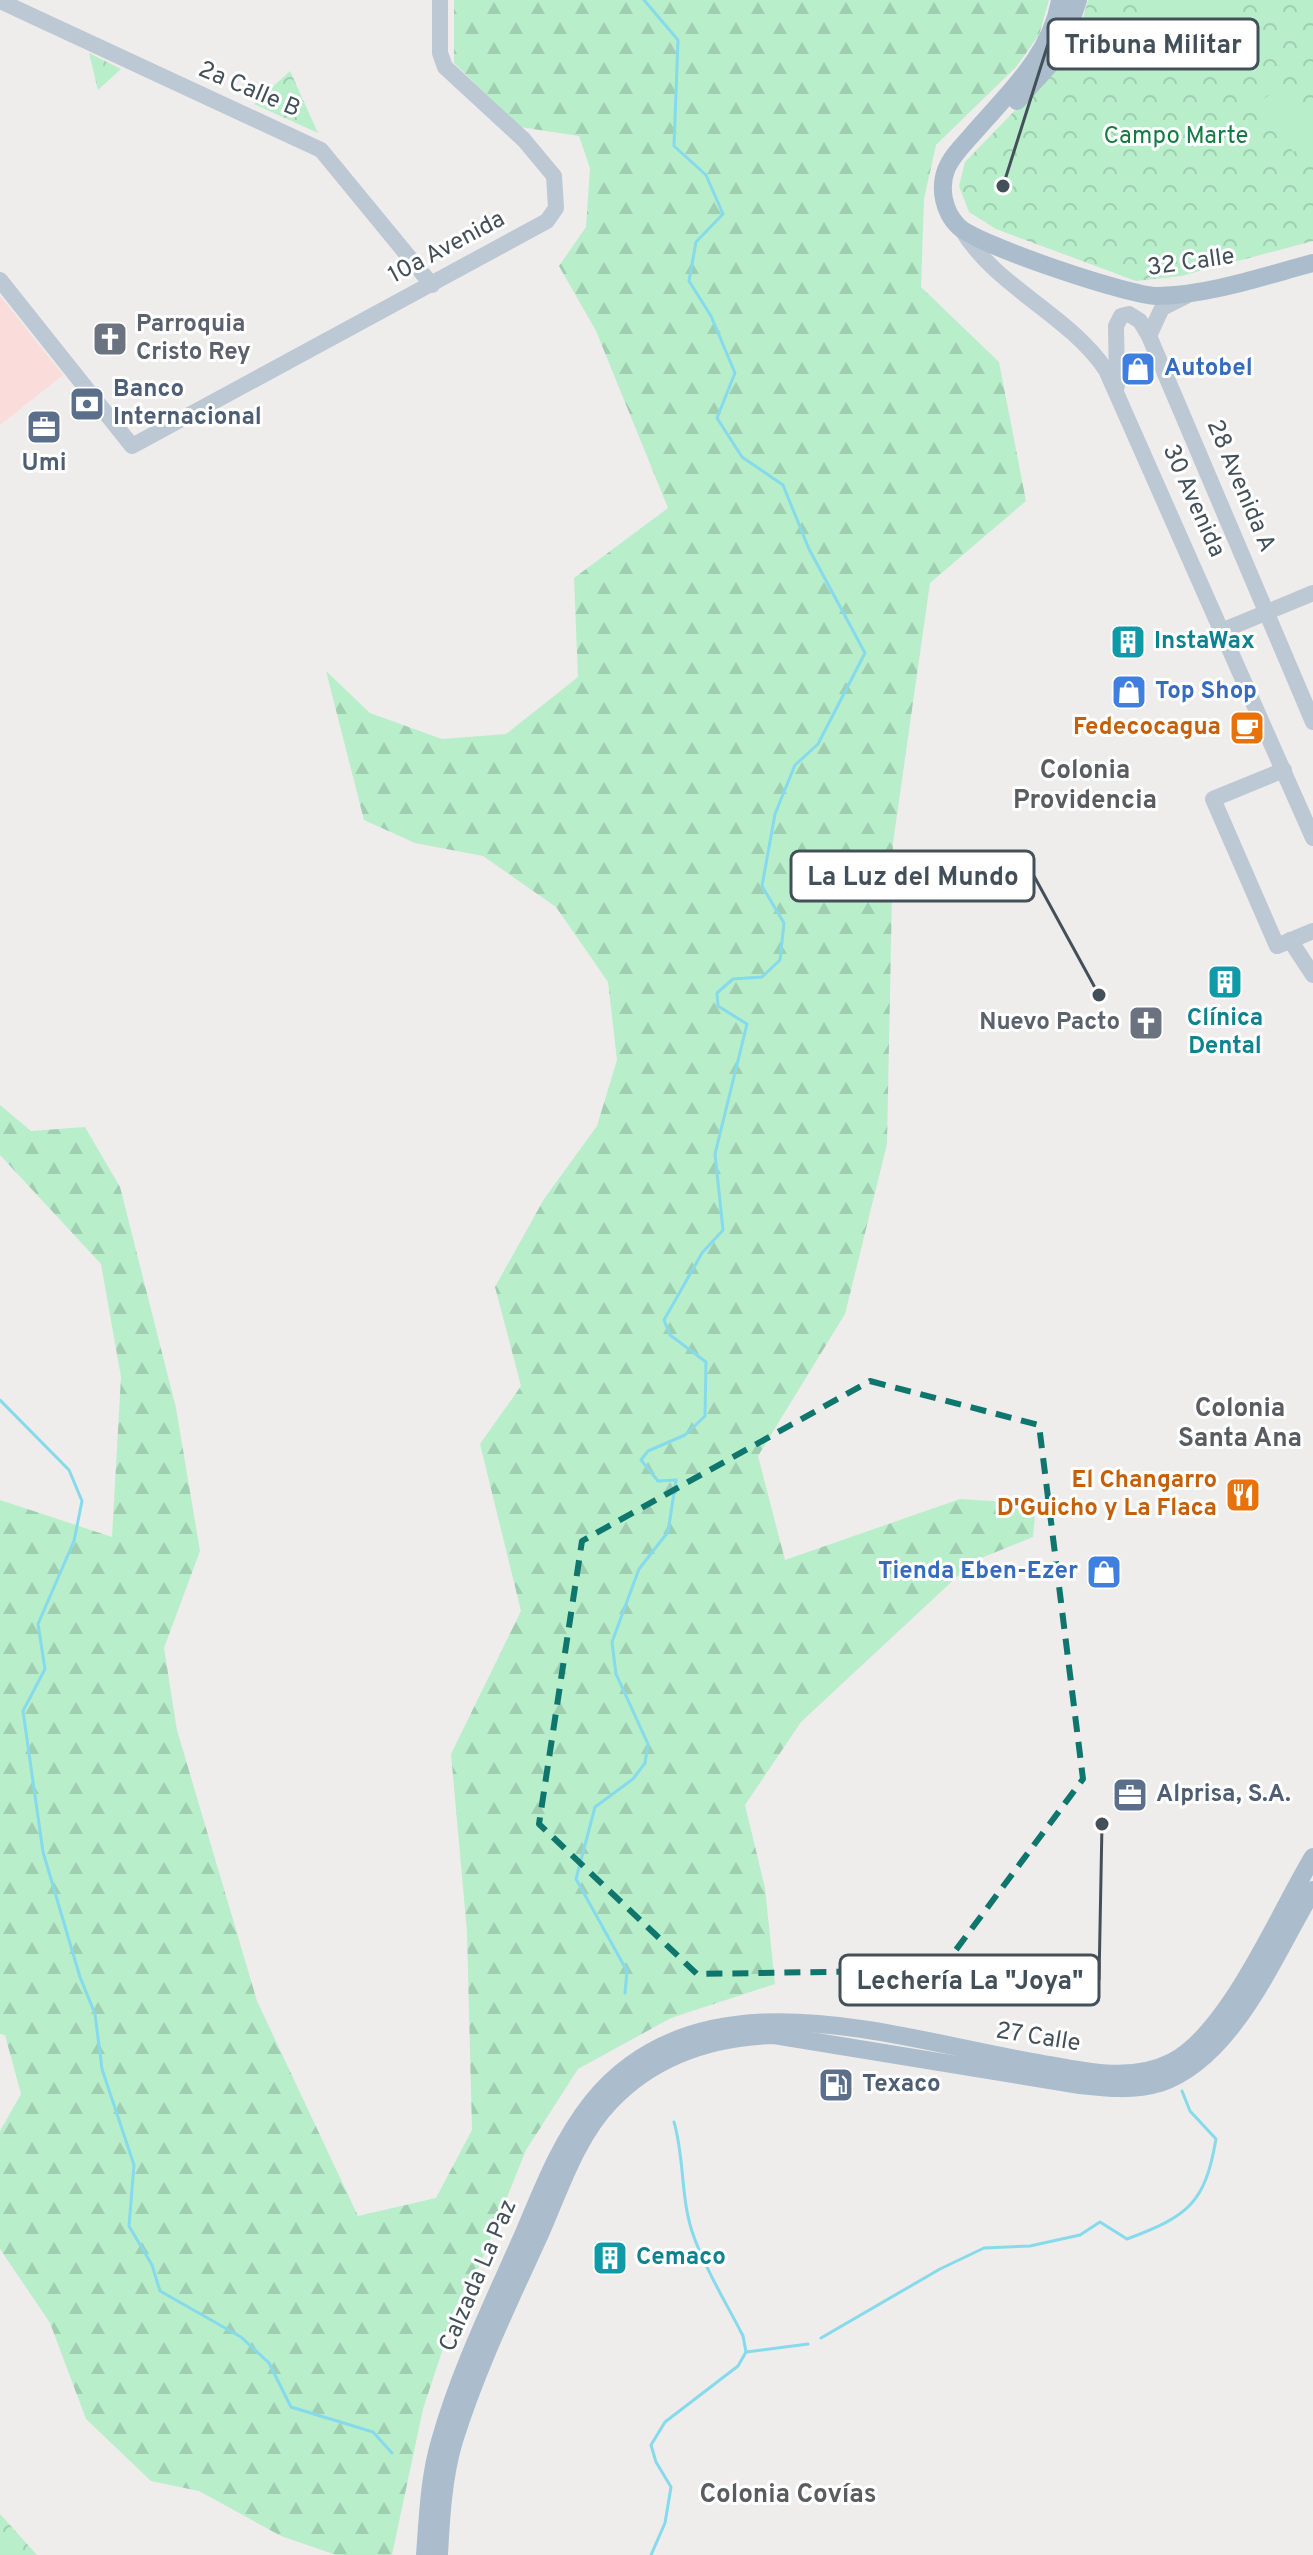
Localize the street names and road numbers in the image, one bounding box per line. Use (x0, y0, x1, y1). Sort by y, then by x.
street label: 2a Calle B (193, 55, 305, 125)
street label: 10a Avenida (384, 205, 510, 291)
street label: 32 Calle (1145, 242, 1237, 284)
street label: 28 Avenida A (1199, 415, 1281, 557)
street label: 30 Avenida (1155, 440, 1231, 562)
street label: 27 Calle (994, 2017, 1082, 2059)
street label: Calzada La Paz (433, 2195, 525, 2357)

